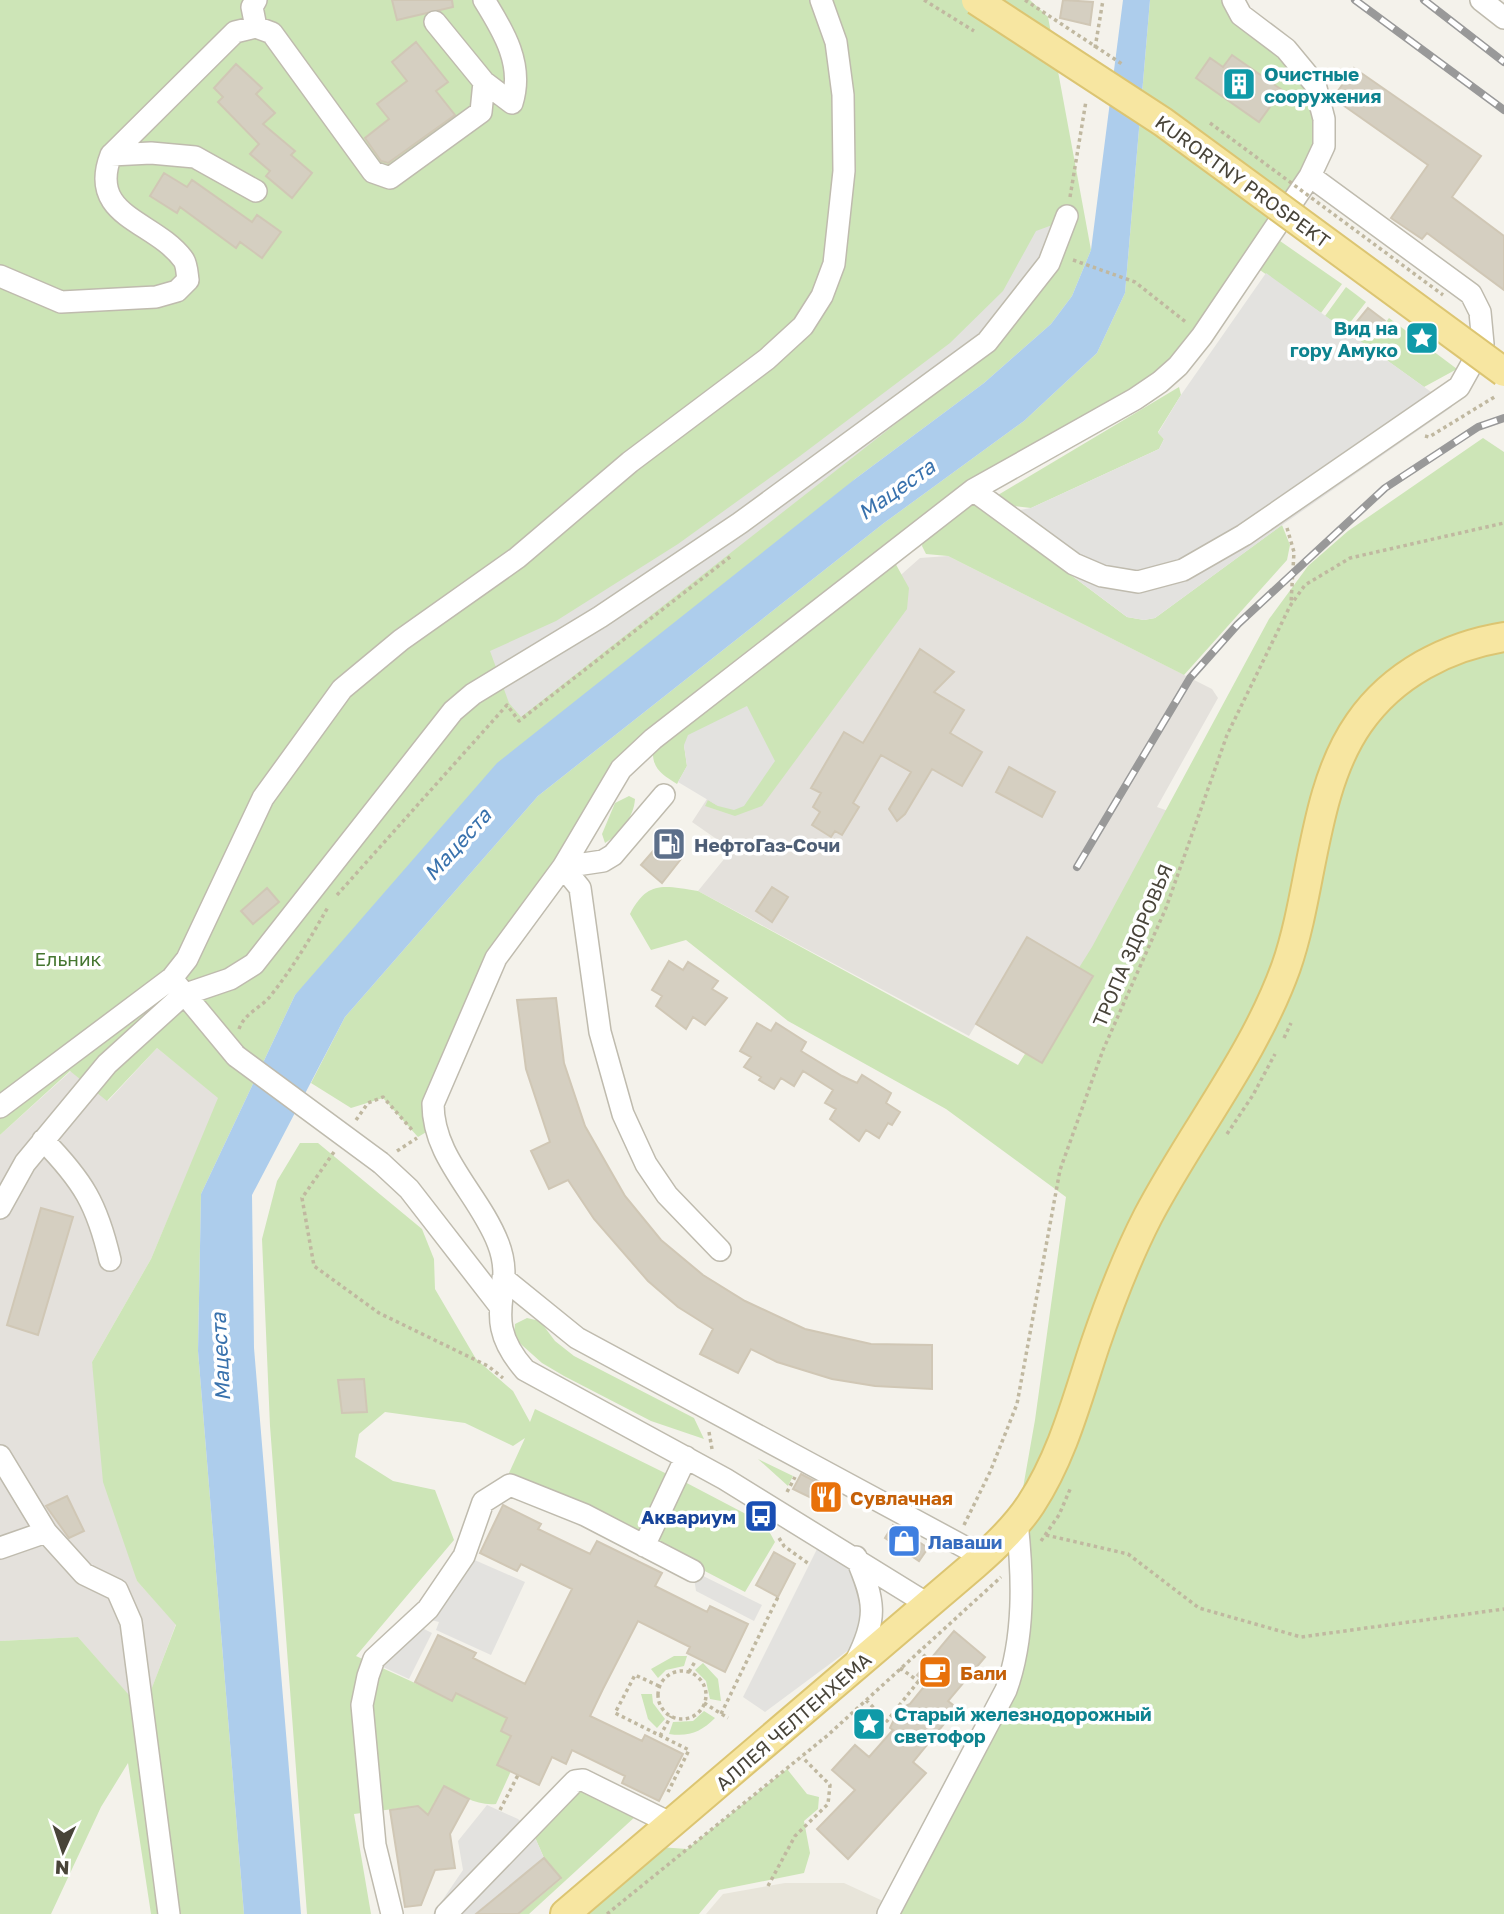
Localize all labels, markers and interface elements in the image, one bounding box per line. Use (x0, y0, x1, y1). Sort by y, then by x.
place label: Очистные сооружения (1264, 62, 1381, 107)
building icon: Очистные сооружения (1220, 65, 1258, 103)
street label: KURORTNY PROSPEKT (1151, 110, 1335, 252)
place label: Вид на гору Амуко (1290, 316, 1398, 361)
place icon: Вид на гору Амуко (1403, 319, 1441, 357)
water label: Мацеста (852, 452, 941, 525)
water label: Мацеста (418, 802, 497, 886)
fuel station icon: НефтоГаз-Сочи (650, 825, 688, 863)
place label: НефтоГаз-Сочи (694, 833, 840, 856)
street label: ТРОПА ЗДОРОВЬЯ (1087, 860, 1177, 1030)
park label: Ельник (35, 947, 102, 970)
water label: Мацеста (205, 1311, 235, 1402)
restaurant icon: Сувлачная (807, 1478, 845, 1516)
place label: Сувлачная (850, 1486, 953, 1509)
bus stop icon: Аквариум (742, 1497, 780, 1535)
place label: Аквариум (641, 1505, 736, 1528)
shop icon: Лаваши (885, 1522, 923, 1560)
place label: Лаваши (928, 1530, 1002, 1553)
street label: АЛЛЕЯ ЧЕЛТЕНХЕМА (711, 1647, 876, 1795)
cafe icon: Бали (916, 1653, 954, 1691)
place label: Бали (960, 1661, 1007, 1684)
place label: Старый железнодорожный светофор (894, 1702, 1152, 1747)
place icon: Старый железнодорожный светофор (850, 1705, 888, 1743)
north arrow (28, 1816, 98, 1886)
text: N (54, 1857, 70, 1880)

